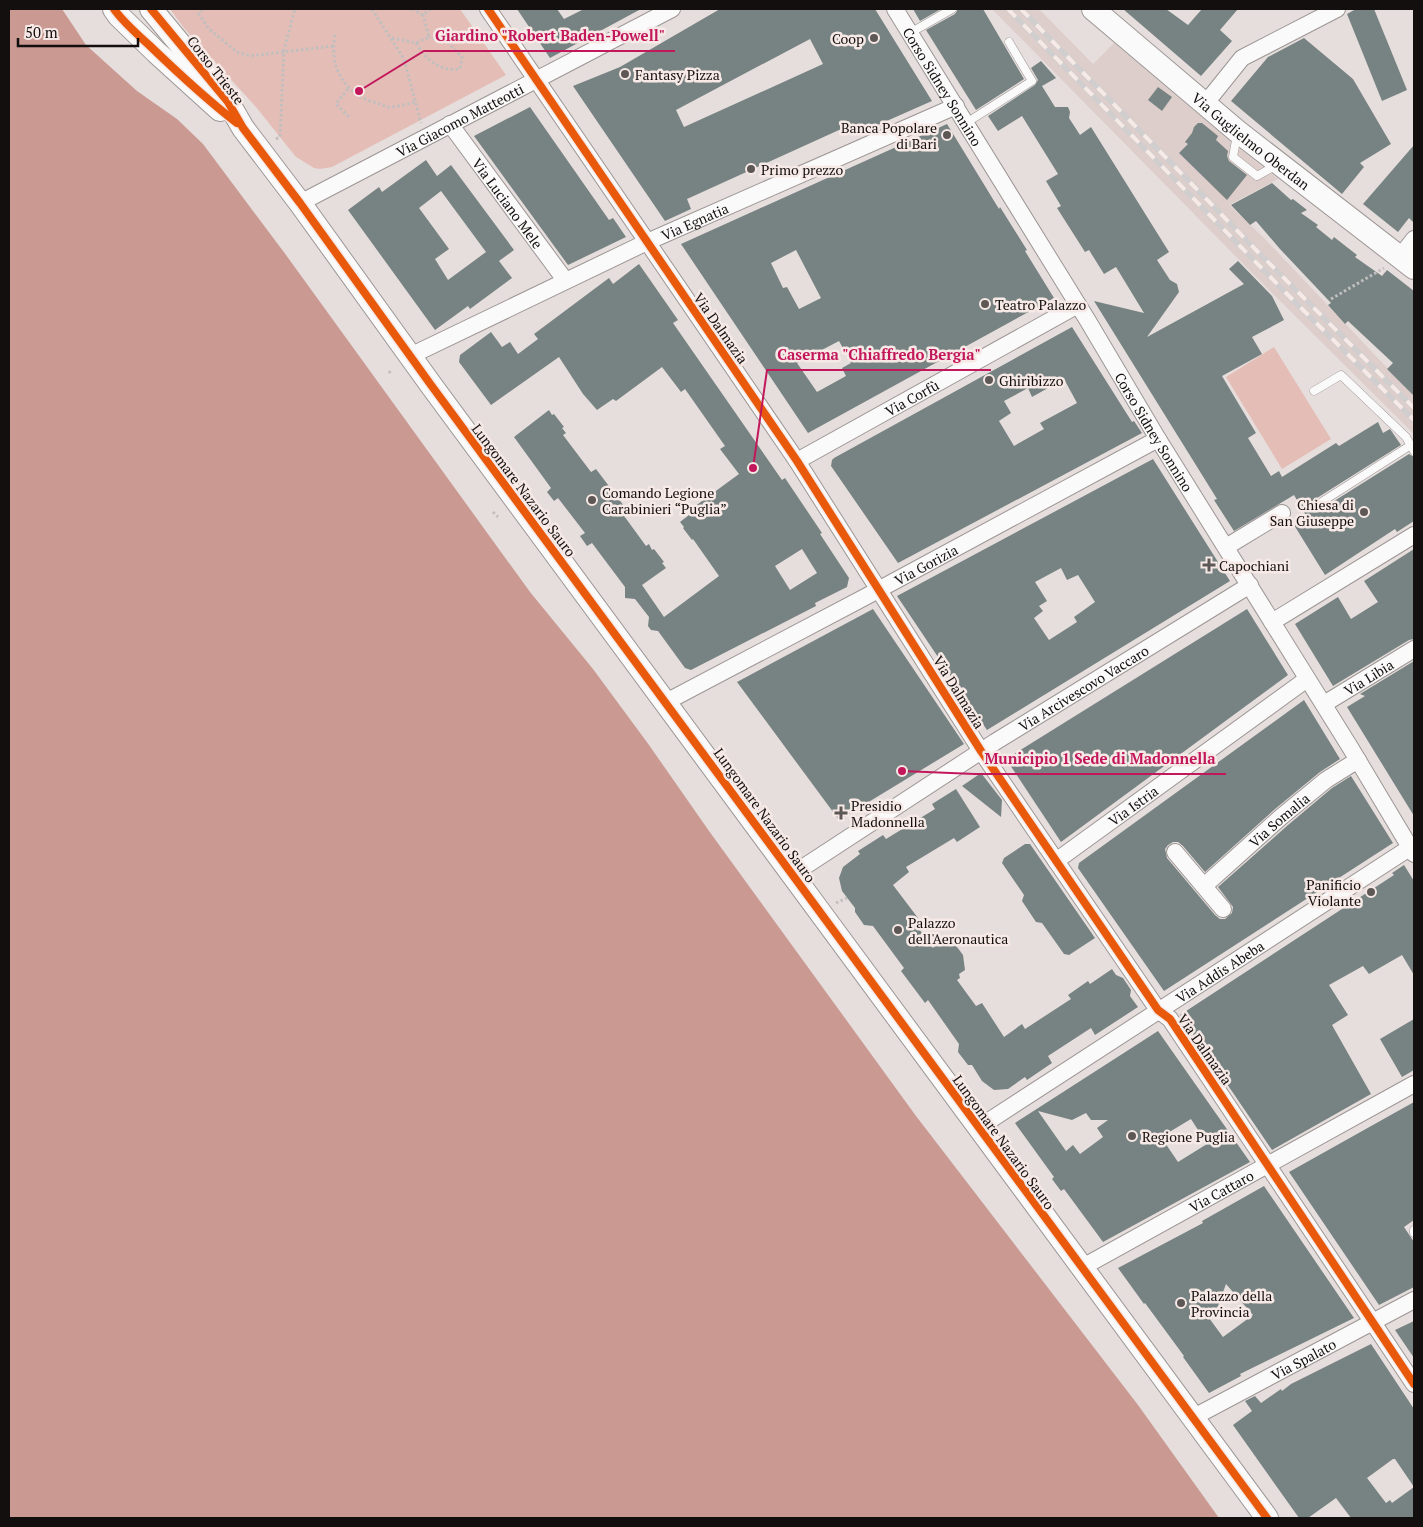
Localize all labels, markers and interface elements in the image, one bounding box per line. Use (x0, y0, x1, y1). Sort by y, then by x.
scale bar (18, 15, 138, 47)
callout: Giardino "Robert Baden-Powell" (424, 21, 675, 51)
text: 50 m (25, 22, 58, 42)
street label: Corso Sidney Sonnino (899, 23, 987, 150)
text: Giardino "Robert Baden-Powell" (435, 25, 665, 45)
place label: Coop (832, 29, 864, 48)
street label: Corso Trieste (183, 32, 249, 108)
marker: Coop (868, 32, 880, 44)
place label: Fantasy Pizza (635, 65, 720, 84)
marker: Fantasy Pizza (619, 68, 631, 80)
street label: Via Giacomo Matteotti (393, 79, 527, 161)
street label: Via Guglielmo Oberdan (1188, 88, 1315, 194)
place label: Banca Popolare di Bari (841, 118, 937, 153)
marker: Banca Popolare di Bari (941, 129, 953, 141)
street label: Via Luciano Mele (469, 154, 548, 252)
place label: Primo prezzo (761, 160, 844, 179)
marker: Primo prezzo (745, 163, 757, 175)
street label: Via Egnatia (658, 198, 731, 244)
street label: Via Dalmazia (689, 289, 753, 367)
place label: Teatro Palazzo (995, 295, 1086, 314)
marker: Teatro Palazzo (979, 298, 991, 310)
callout: Caserma "Chiaffredo Bergia" (767, 340, 991, 370)
text: Caserma "Chiaffredo Bergia" (777, 344, 981, 364)
street label: Corso Sidney Sonnino (1111, 369, 1198, 495)
place label: Ghiribizzo (999, 371, 1064, 390)
marker: Ghiribizzo (983, 374, 995, 386)
street label: Via Corfù (881, 375, 942, 420)
street label: Lungomare Nazario Sauro (468, 420, 580, 561)
place label: Comando Legione Carabinieri “Puglia” (602, 483, 727, 518)
marker: Comando Legione Carabinieri “Puglia” (586, 494, 598, 506)
place label: Chiesa di San Giuseppe (1270, 495, 1354, 530)
marker: Chiesa di San Giuseppe (1358, 506, 1370, 518)
street label: Via Gorizia (891, 539, 961, 589)
place label: Capochiani (1219, 556, 1289, 575)
marker: Capochiani (1203, 559, 1215, 571)
street label: Via Arcivescovo Vaccaro (1015, 640, 1152, 735)
street label: Via Dalmazia (929, 652, 989, 732)
street label: Via Libia (1340, 654, 1397, 699)
street label: Lungomare Nazario Sauro (710, 744, 820, 886)
callout: Municipio 1 Sede di Madonnella (975, 744, 1226, 774)
text: Municipio 1 Sede di Madonnella (984, 748, 1216, 768)
street label: Via Istria (1104, 781, 1162, 830)
street label: Via Somalia (1244, 788, 1313, 851)
place label: Presidio Madonnella (851, 796, 925, 831)
marker: Presidio Madonnella (835, 807, 847, 819)
place label: Panificio Violante (1306, 875, 1361, 910)
marker: Panificio Violante (1365, 886, 1377, 898)
place label: Palazzo dell'Aeronautica (908, 913, 1008, 948)
marker: Palazzo dell'Aeronautica (892, 924, 904, 936)
street label: Via Addis Abeba (1172, 936, 1267, 1007)
street label: Via Dalmazia (1173, 1010, 1237, 1088)
street label: Lungomare Nazario Sauro (949, 1071, 1059, 1213)
place label: Regione Puglia (1142, 1127, 1235, 1146)
marker: Regione Puglia (1126, 1130, 1138, 1142)
street label: Via Cattaro (1185, 1165, 1257, 1216)
place label: Palazzo della Provincia (1191, 1286, 1272, 1321)
marker: Palazzo della Provincia (1175, 1297, 1187, 1309)
street label: Via Spalato (1267, 1334, 1339, 1384)

